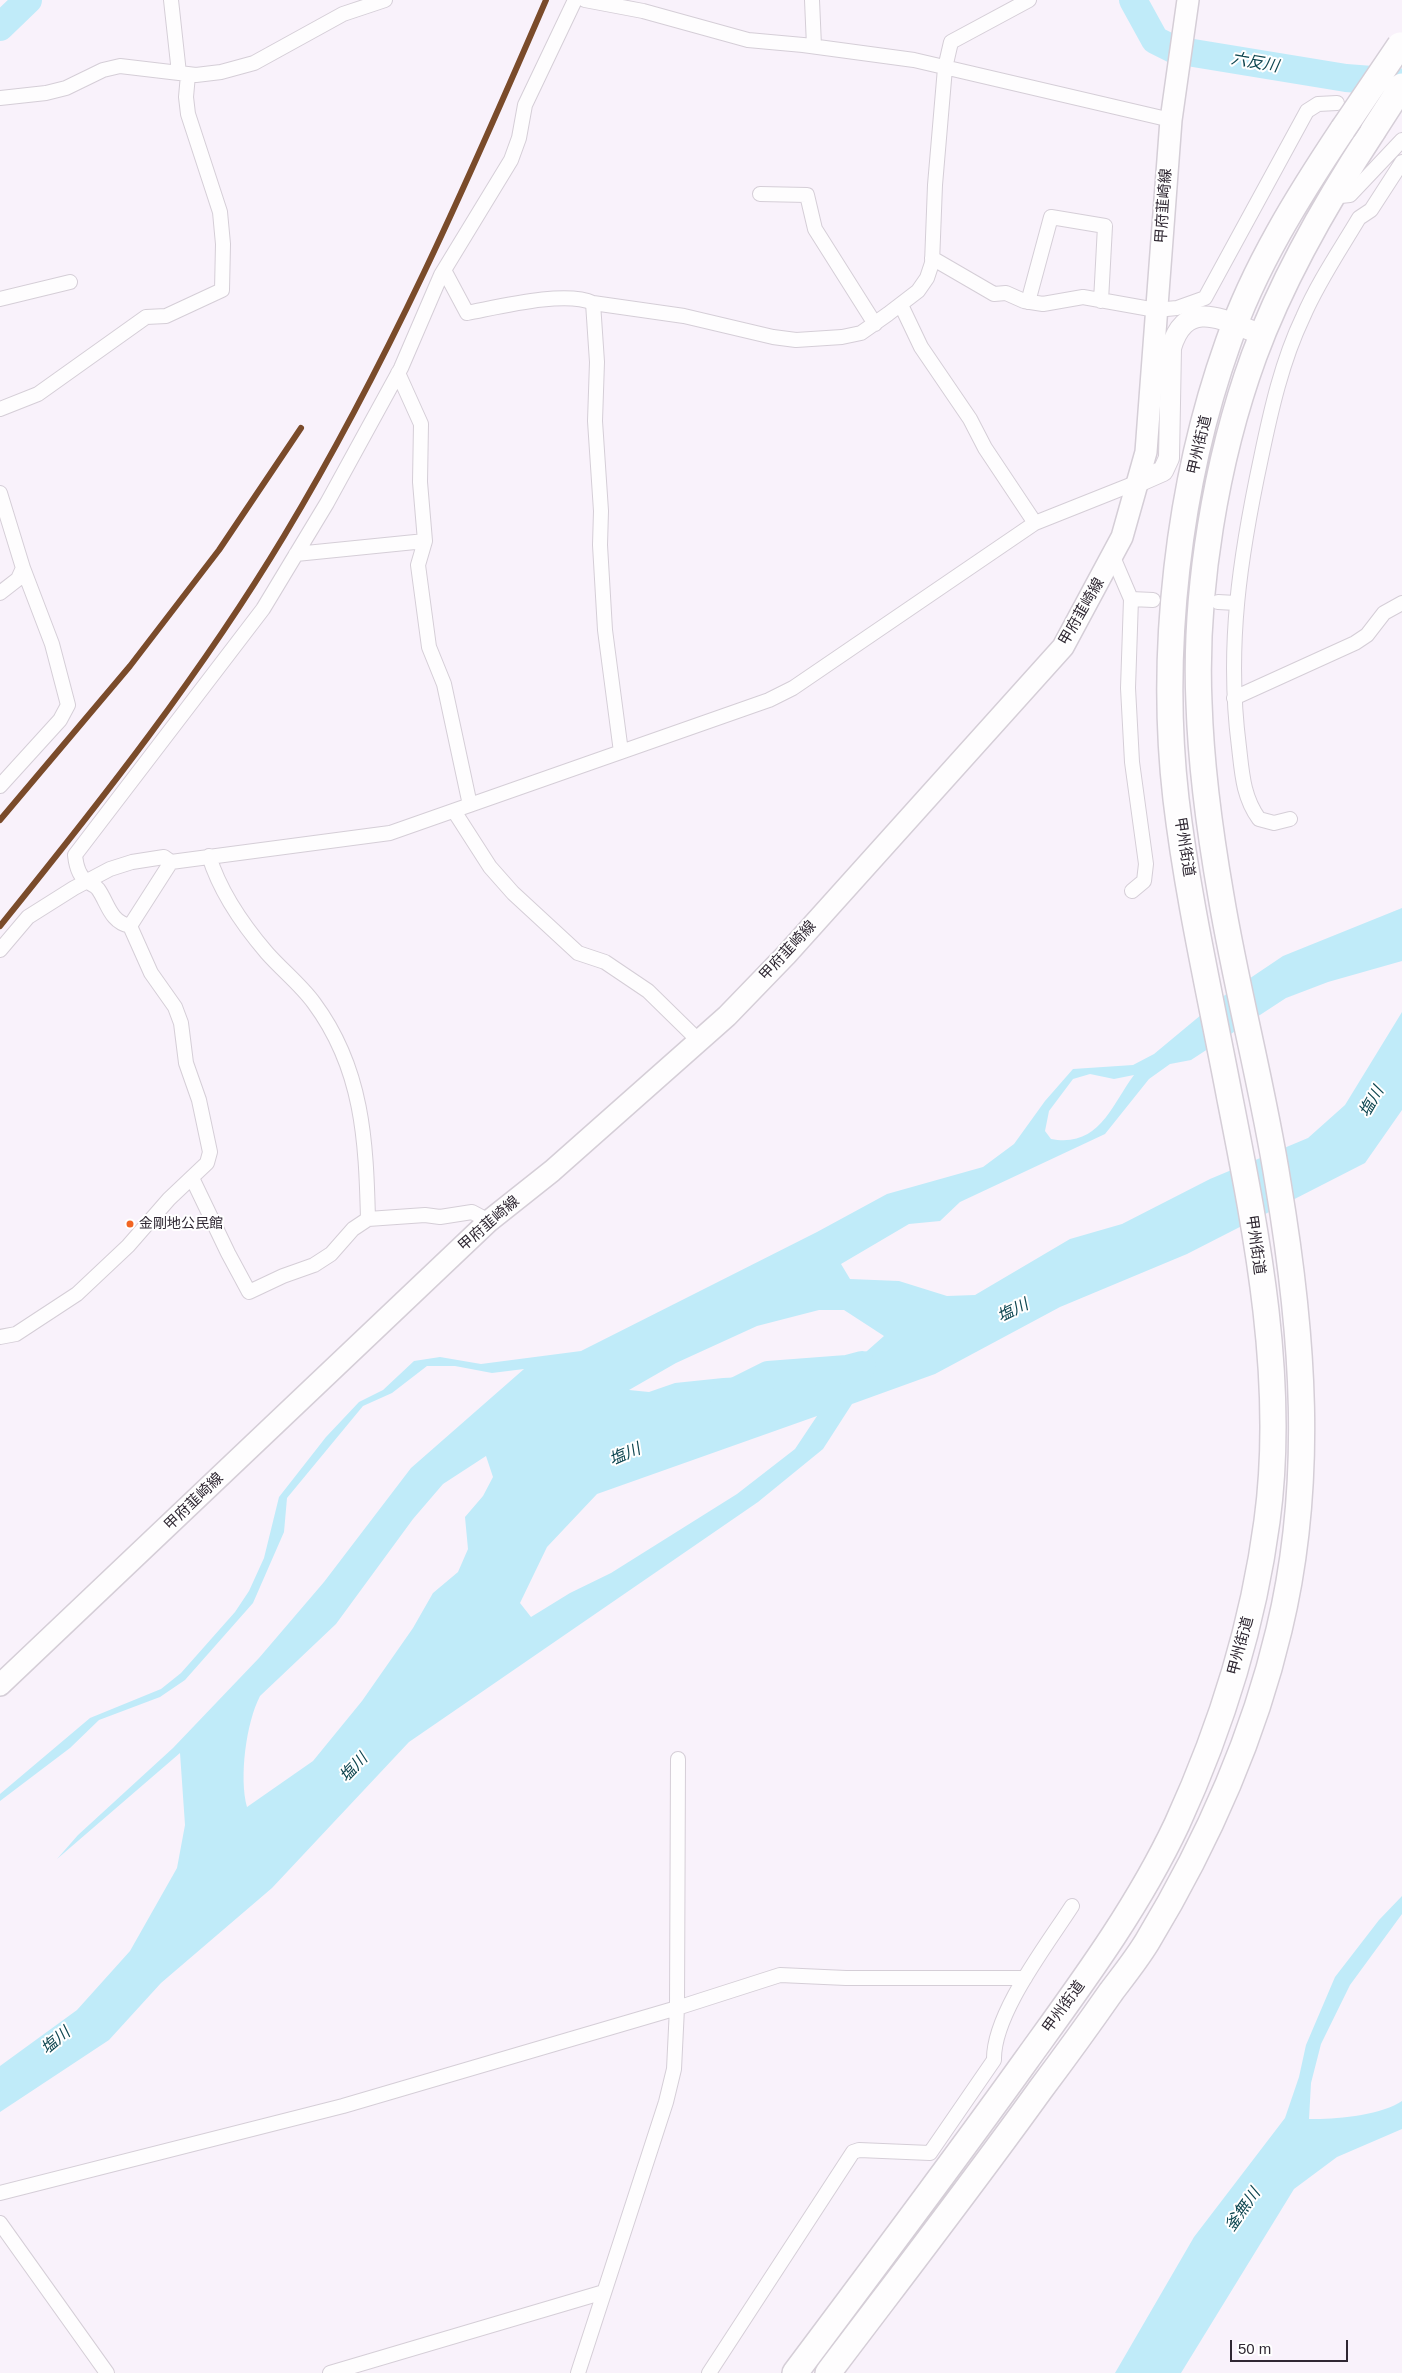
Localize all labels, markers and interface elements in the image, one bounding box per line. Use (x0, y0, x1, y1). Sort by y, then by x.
water label: 六反川 (1230, 49, 1280, 77)
street label: 甲府韮崎線 (1152, 168, 1176, 244)
street label: 甲州街道 (1184, 414, 1216, 476)
street label: 甲府韮崎線 (1055, 575, 1109, 649)
street label: 甲州街道 (1170, 816, 1198, 878)
street label: 甲府韮崎線 (756, 917, 820, 985)
water label: 塩川 (1356, 1083, 1388, 1121)
street label: 甲府韮崎線 (455, 1193, 523, 1255)
street label: 甲州街道 (1242, 1214, 1268, 1276)
place label: 金剛地公民館 (139, 1216, 223, 1232)
marker: 金剛地公民館 (125, 1219, 135, 1229)
water label: 塩川 (994, 1295, 1032, 1327)
water label: 塩川 (607, 1440, 643, 1470)
street label: 甲府韮崎線 (161, 1469, 227, 1535)
street label: 甲州街道 (1225, 1615, 1257, 1677)
water label: 塩川 (336, 1750, 372, 1786)
street label: 甲州街道 (1039, 1977, 1089, 2037)
water label: 塩川 (38, 2023, 74, 2059)
water label: 釜無川 (1221, 2185, 1265, 2235)
scale bar (1232, 2330, 1350, 2362)
text: 50 m (1238, 2340, 1271, 2357)

